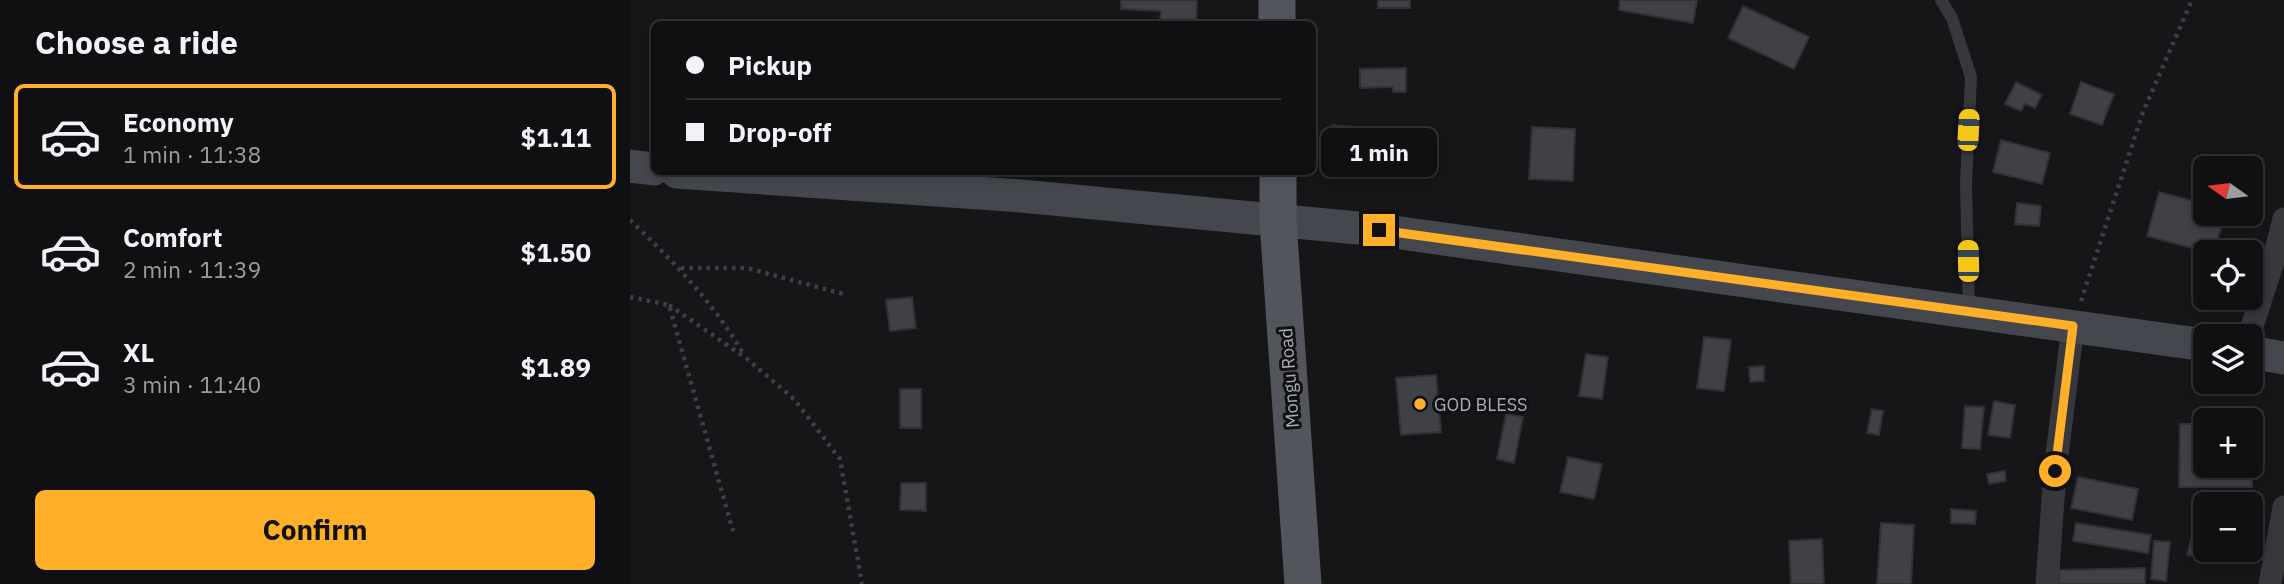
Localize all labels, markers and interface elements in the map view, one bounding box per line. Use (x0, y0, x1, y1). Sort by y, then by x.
text: Choose a ride (35, 21, 238, 63)
text: Pickup (728, 48, 812, 82)
icon: car (39, 105, 102, 168)
text: Economy (123, 105, 234, 139)
car (1957, 108, 1980, 152)
text: Drop-off (728, 115, 831, 149)
text: $1.11 (521, 120, 591, 154)
callout: 1 min (1321, 128, 1437, 177)
text: 1 min (1349, 137, 1409, 167)
text: 1 min · 11:38 (123, 139, 261, 169)
north arrow (2193, 156, 2263, 226)
map controls (2193, 156, 2263, 562)
route end (1363, 214, 1395, 246)
icon: car (39, 220, 102, 283)
text: Comfort (123, 220, 222, 254)
text: $1.50 (521, 235, 591, 269)
car (1958, 240, 1979, 282)
button: locate (2193, 240, 2263, 310)
text: 2 min · 11:39 (123, 254, 261, 284)
button: layers (2193, 324, 2263, 394)
street label: Mongu Road (1274, 327, 1304, 429)
icon: car (39, 335, 102, 398)
text: XL (123, 335, 154, 369)
text: $1.89 (521, 350, 591, 384)
text: 3 min · 11:40 (123, 369, 261, 399)
place label: GOD BLESS (1434, 393, 1528, 416)
marker: GOD BLESS (1412, 396, 1428, 412)
button: + (2193, 408, 2263, 478)
route start (2039, 455, 2071, 487)
button: Confirm (35, 490, 595, 570)
button: − (2193, 492, 2263, 562)

